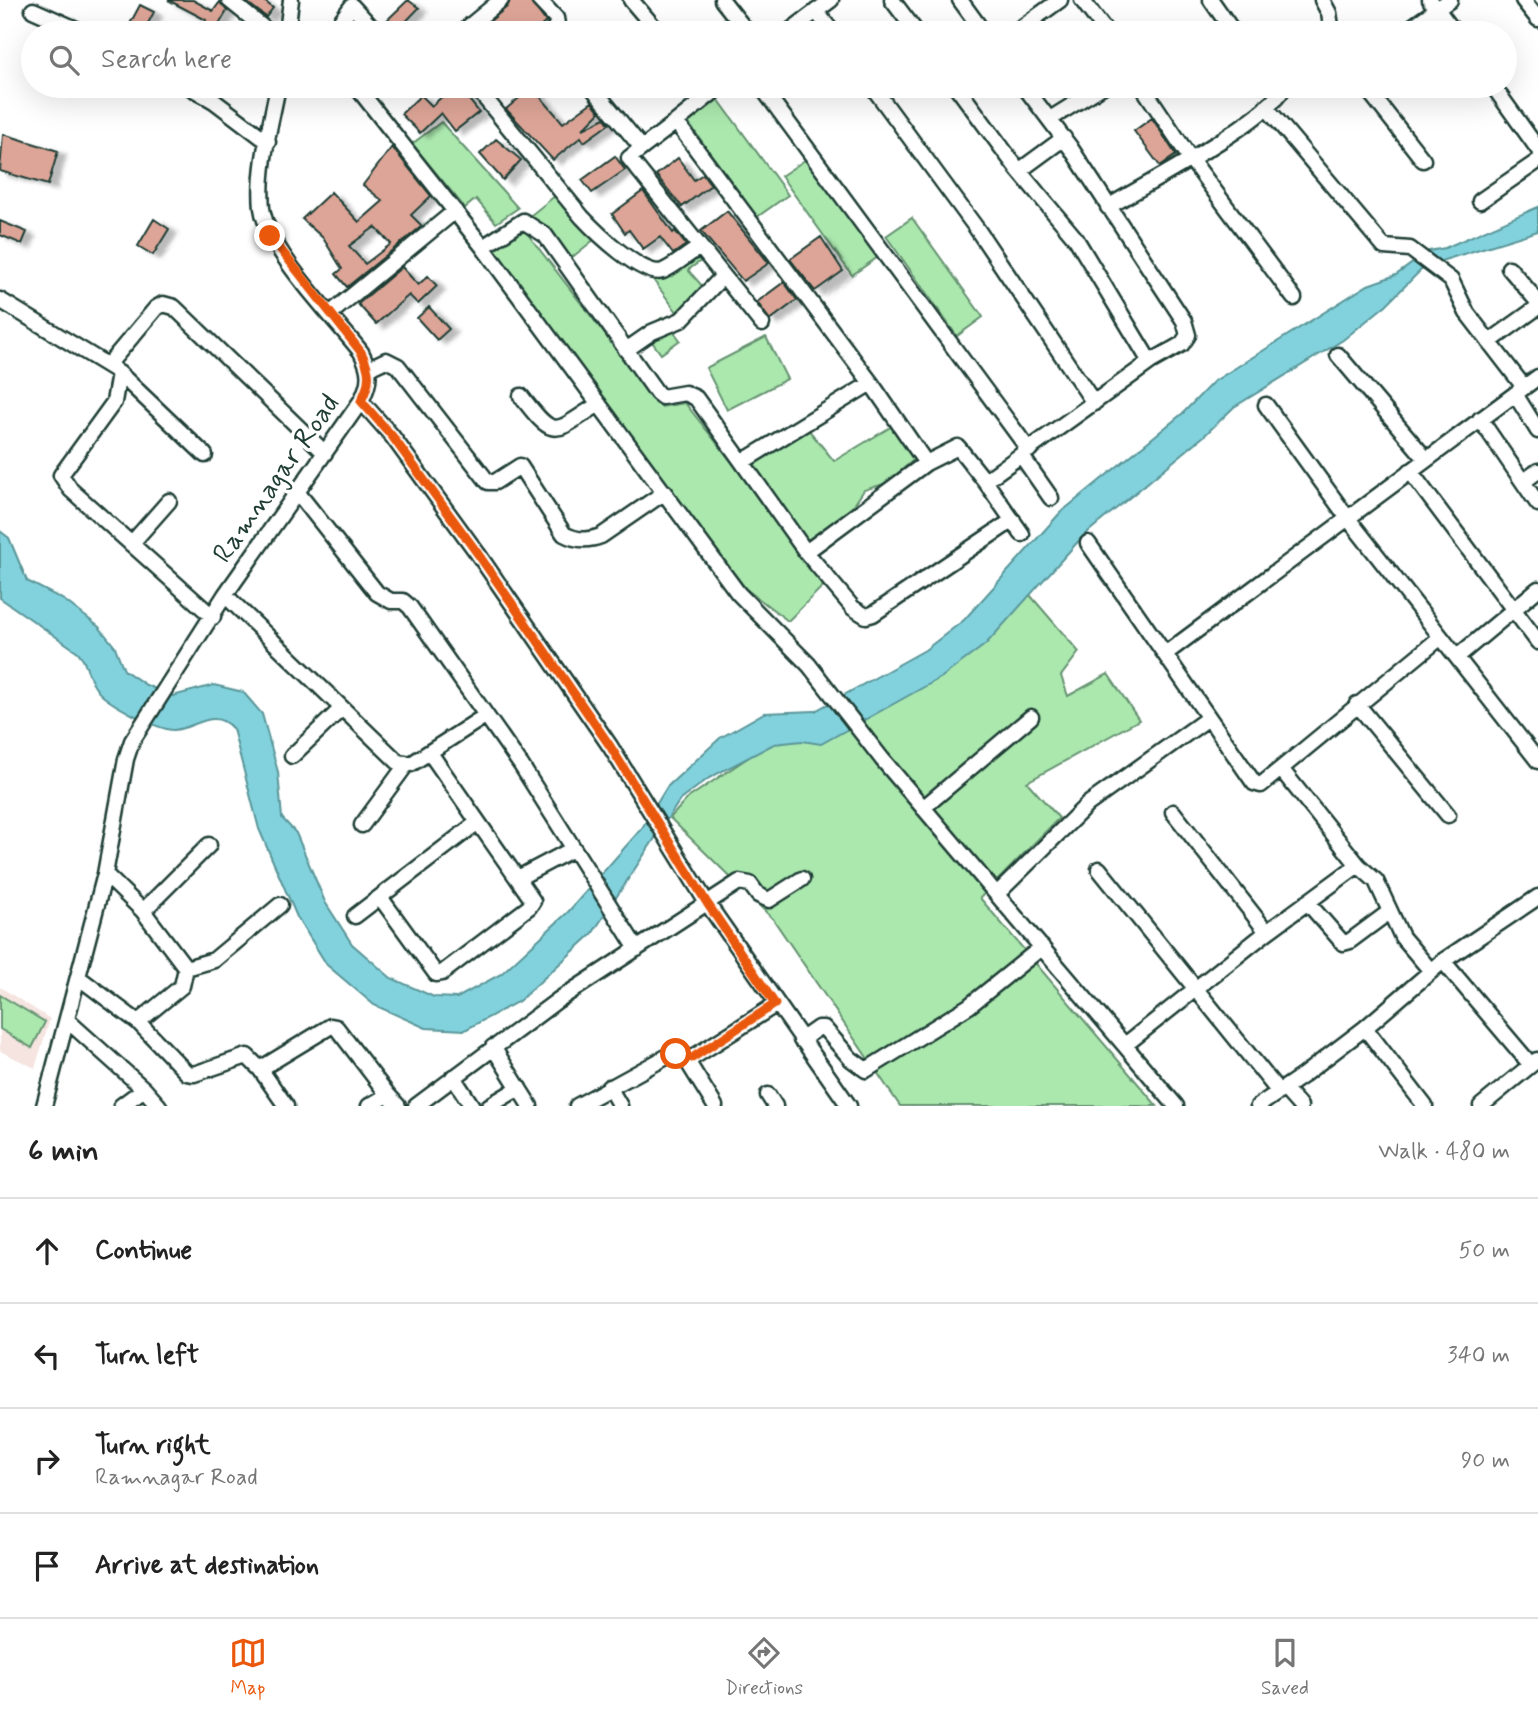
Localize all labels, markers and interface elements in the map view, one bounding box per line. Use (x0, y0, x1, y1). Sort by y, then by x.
search box (21, 21, 1517, 98)
icon: search (45, 41, 83, 79)
text: Search here (101, 43, 232, 77)
route end (254, 220, 285, 251)
street label: Ramnagar Road (205, 387, 349, 571)
route start (660, 1038, 691, 1069)
text: 6 min (28, 1132, 99, 1171)
text: Walk · 480 m (1378, 1137, 1510, 1167)
icon: ahead (28, 1232, 66, 1270)
text: Continue (95, 1234, 192, 1268)
text: 50 m (1459, 1236, 1510, 1266)
icon: left (28, 1337, 66, 1375)
text: Turn left (95, 1339, 199, 1373)
text: 340 m (1447, 1341, 1510, 1371)
text: Turn right (95, 1429, 211, 1463)
icon: right (28, 1442, 66, 1480)
text: 90 m (1461, 1446, 1510, 1476)
text: Ramnagar Road (95, 1463, 258, 1493)
icon: arrive (28, 1547, 66, 1585)
text: Arrive at destination (95, 1549, 319, 1583)
tab: Map (229, 1634, 267, 1701)
tab: Directions (725, 1634, 803, 1701)
tab: Saved (1261, 1634, 1309, 1701)

